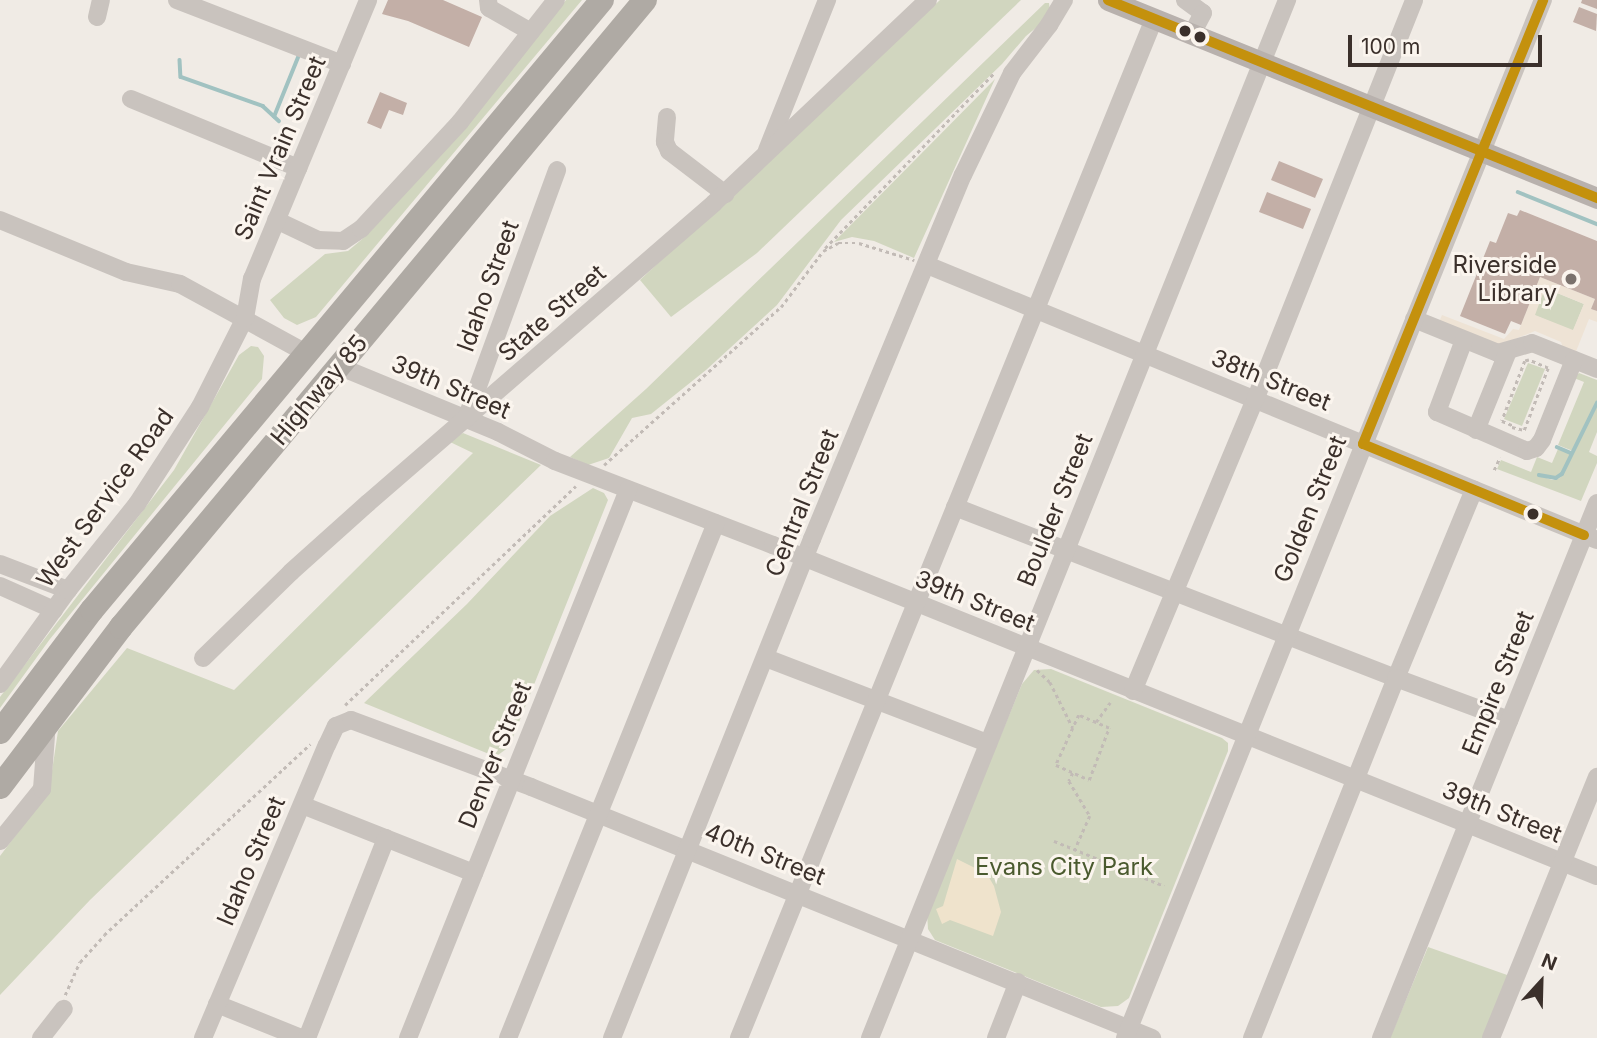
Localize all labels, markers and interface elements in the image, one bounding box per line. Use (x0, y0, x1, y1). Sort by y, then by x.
scale bar (1352, 21, 1546, 65)
unlabelled marker (1178, 24, 1192, 38)
unlabelled marker (1193, 30, 1207, 44)
text: 100 m (1361, 34, 1420, 59)
street label: Saint Vrain Street (228, 52, 332, 244)
street label: Idaho Street (451, 216, 525, 356)
place label: Riverside Library (1453, 251, 1557, 307)
street label: State Street (492, 259, 612, 367)
marker: Riverside Library (1563, 271, 1579, 287)
street label: Highway 85 (265, 329, 373, 451)
street label: 38th Street (1207, 343, 1335, 417)
street label: 39th Street (387, 349, 515, 425)
street label: West Service Road (30, 403, 180, 593)
street label: Central Street (759, 425, 845, 581)
street label: Boulder Street (1011, 429, 1099, 591)
street label: Golden Street (1268, 432, 1352, 586)
unlabelled marker (1526, 507, 1540, 521)
street label: 39th Street (911, 564, 1039, 638)
street label: Empire Street (1456, 607, 1540, 759)
street label: Denver Street (452, 677, 538, 833)
street label: 39th Street (1438, 775, 1566, 849)
street label: Idaho Street (211, 792, 291, 930)
street label: 40th Street (700, 817, 830, 891)
park label: Evans City Park (975, 853, 1153, 881)
north arrow (1506, 947, 1576, 1017)
text: N (1538, 949, 1560, 975)

